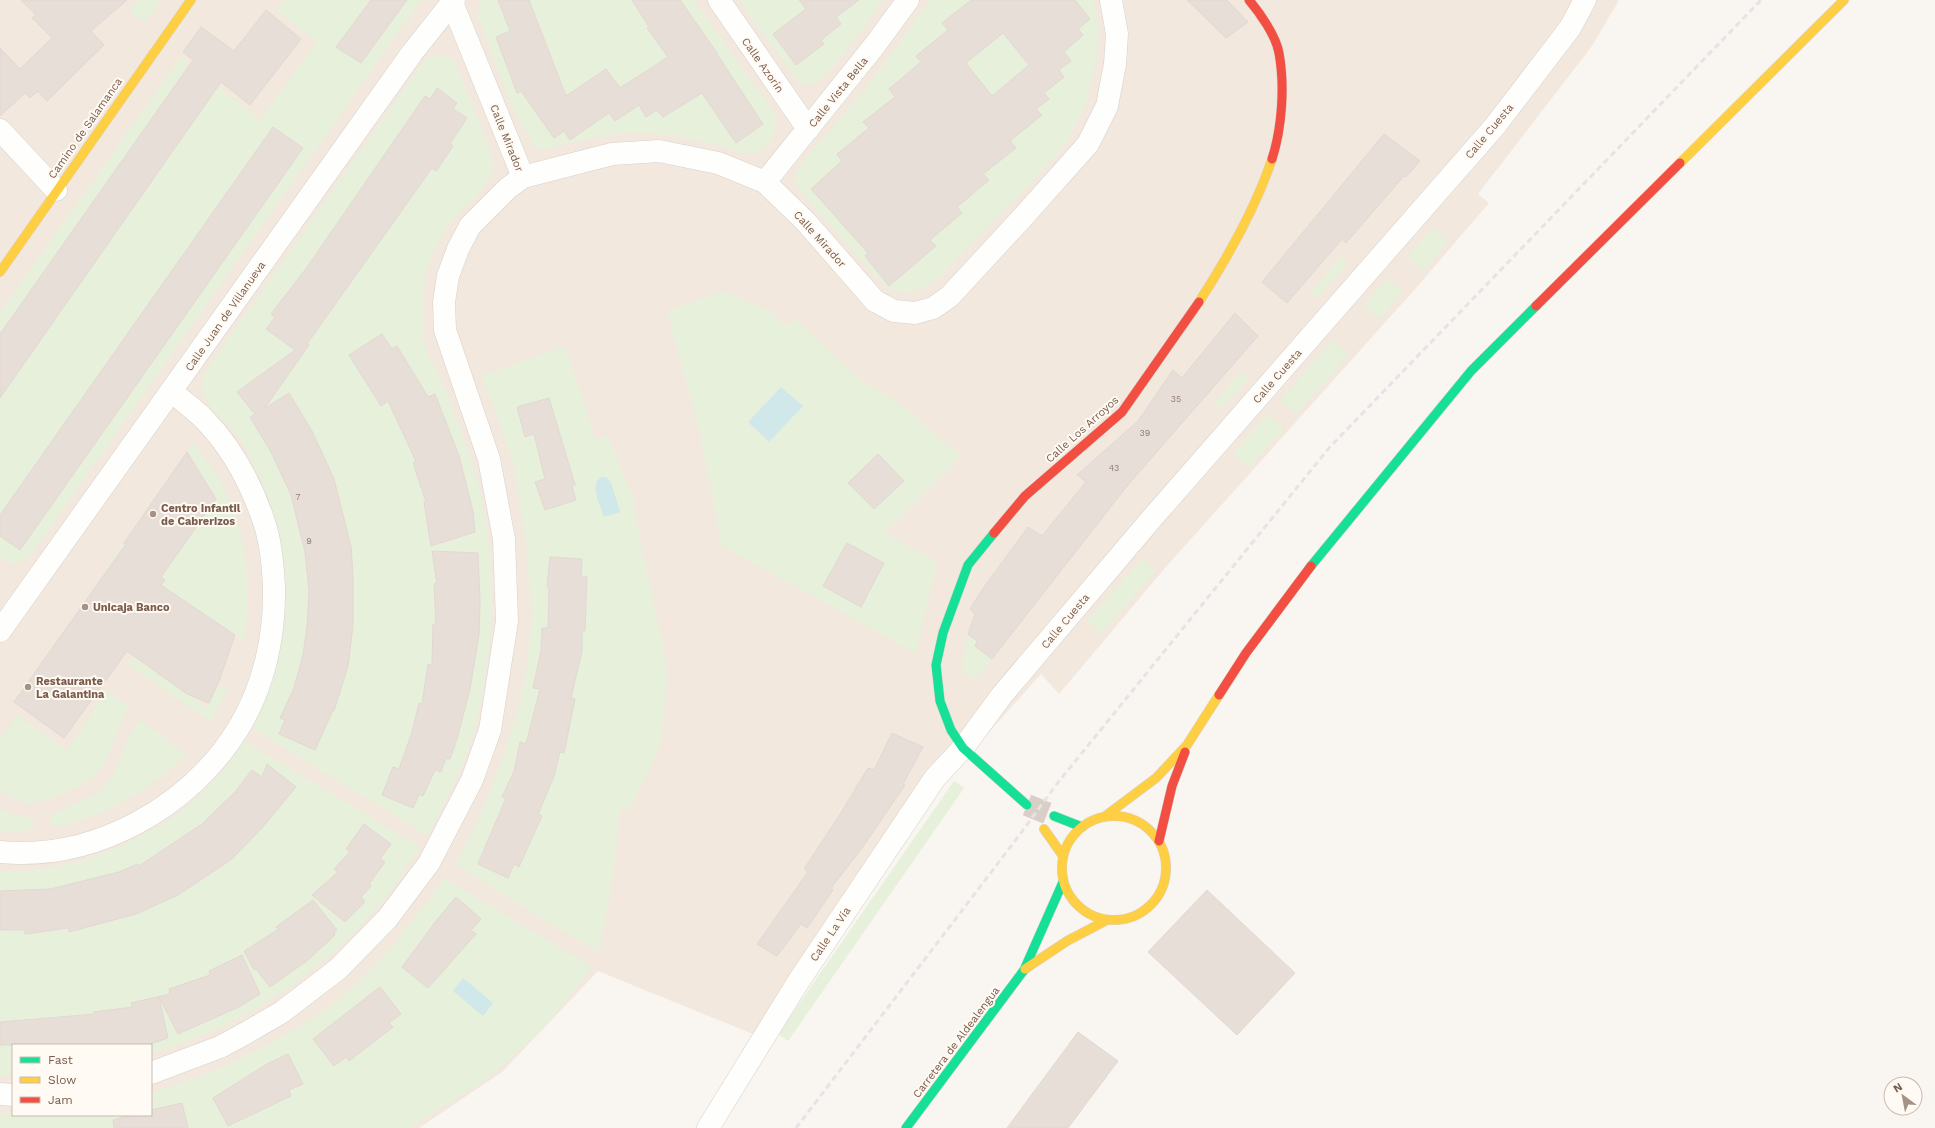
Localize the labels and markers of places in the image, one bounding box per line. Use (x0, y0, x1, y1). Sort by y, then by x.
place label: Centro Infantil de Cabrerizos (161, 502, 241, 528)
marker: Centro Infantil de Cabrerizos (148, 509, 158, 519)
place label: Unicaja Banco (93, 601, 170, 614)
marker: Unicaja Banco (80, 602, 90, 612)
place label: Restaurante La Galantina (36, 675, 105, 701)
marker: Restaurante La Galantina (23, 682, 33, 692)

